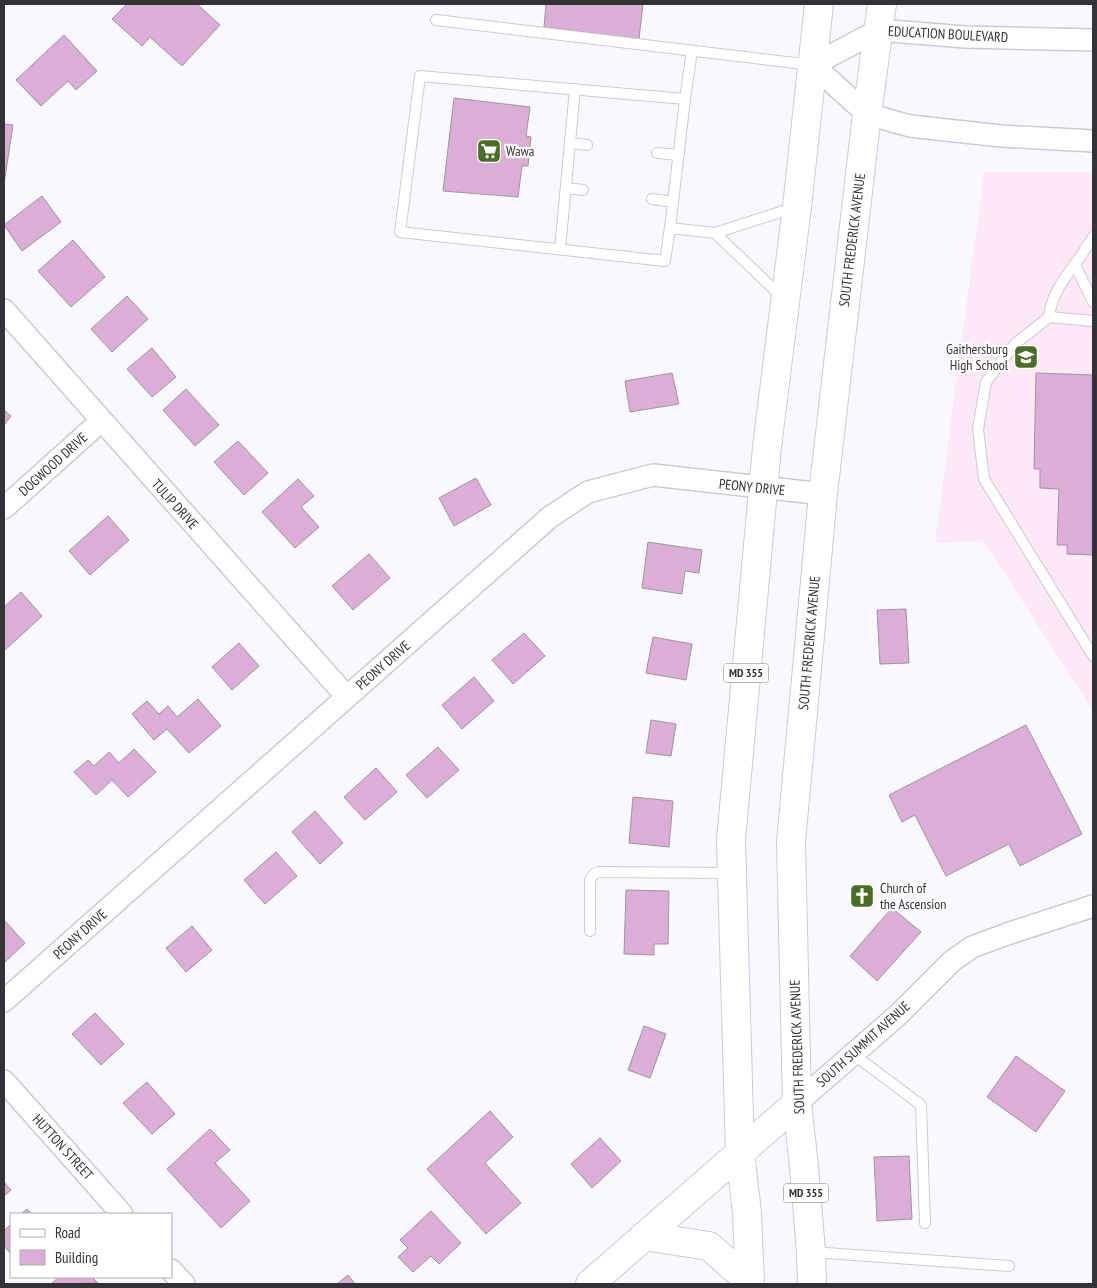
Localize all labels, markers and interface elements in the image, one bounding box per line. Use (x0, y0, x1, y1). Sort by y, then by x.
street label: EDUCATION BOULEVARD (887, 22, 1009, 46)
supermarket icon: Wawa (476, 138, 502, 164)
place label: Wawa (506, 142, 534, 160)
street label: SOUTH FREDERICK AVENUE (835, 172, 869, 308)
place label: Gaithersburg High School (946, 340, 1009, 374)
school or university icon: Gaithersburg High School (1013, 344, 1039, 370)
street label: DOGWOOD DRIVE (15, 428, 91, 500)
street label: TULIP DRIVE (148, 475, 202, 533)
street label: PEONY DRIVE (718, 475, 786, 499)
street label: SOUTH FREDERICK AVENUE (794, 575, 824, 711)
street label: PEONY DRIVE (352, 636, 414, 694)
road number: MD 355 (724, 664, 768, 682)
place label: Church of the Ascension (880, 879, 946, 913)
church icon: Church of the Ascension (849, 883, 875, 909)
street label: PEONY DRIVE (49, 905, 111, 963)
street label: SOUTH FREDERICK AVENUE (786, 979, 808, 1115)
street label: SOUTH SUMMIT AVENUE (812, 997, 914, 1091)
street label: HUTTON STREET (29, 1110, 98, 1184)
road number: MD 355 (784, 1184, 828, 1202)
legend (10, 1213, 172, 1278)
text: Road (55, 1223, 81, 1242)
text: Building (55, 1248, 98, 1267)

